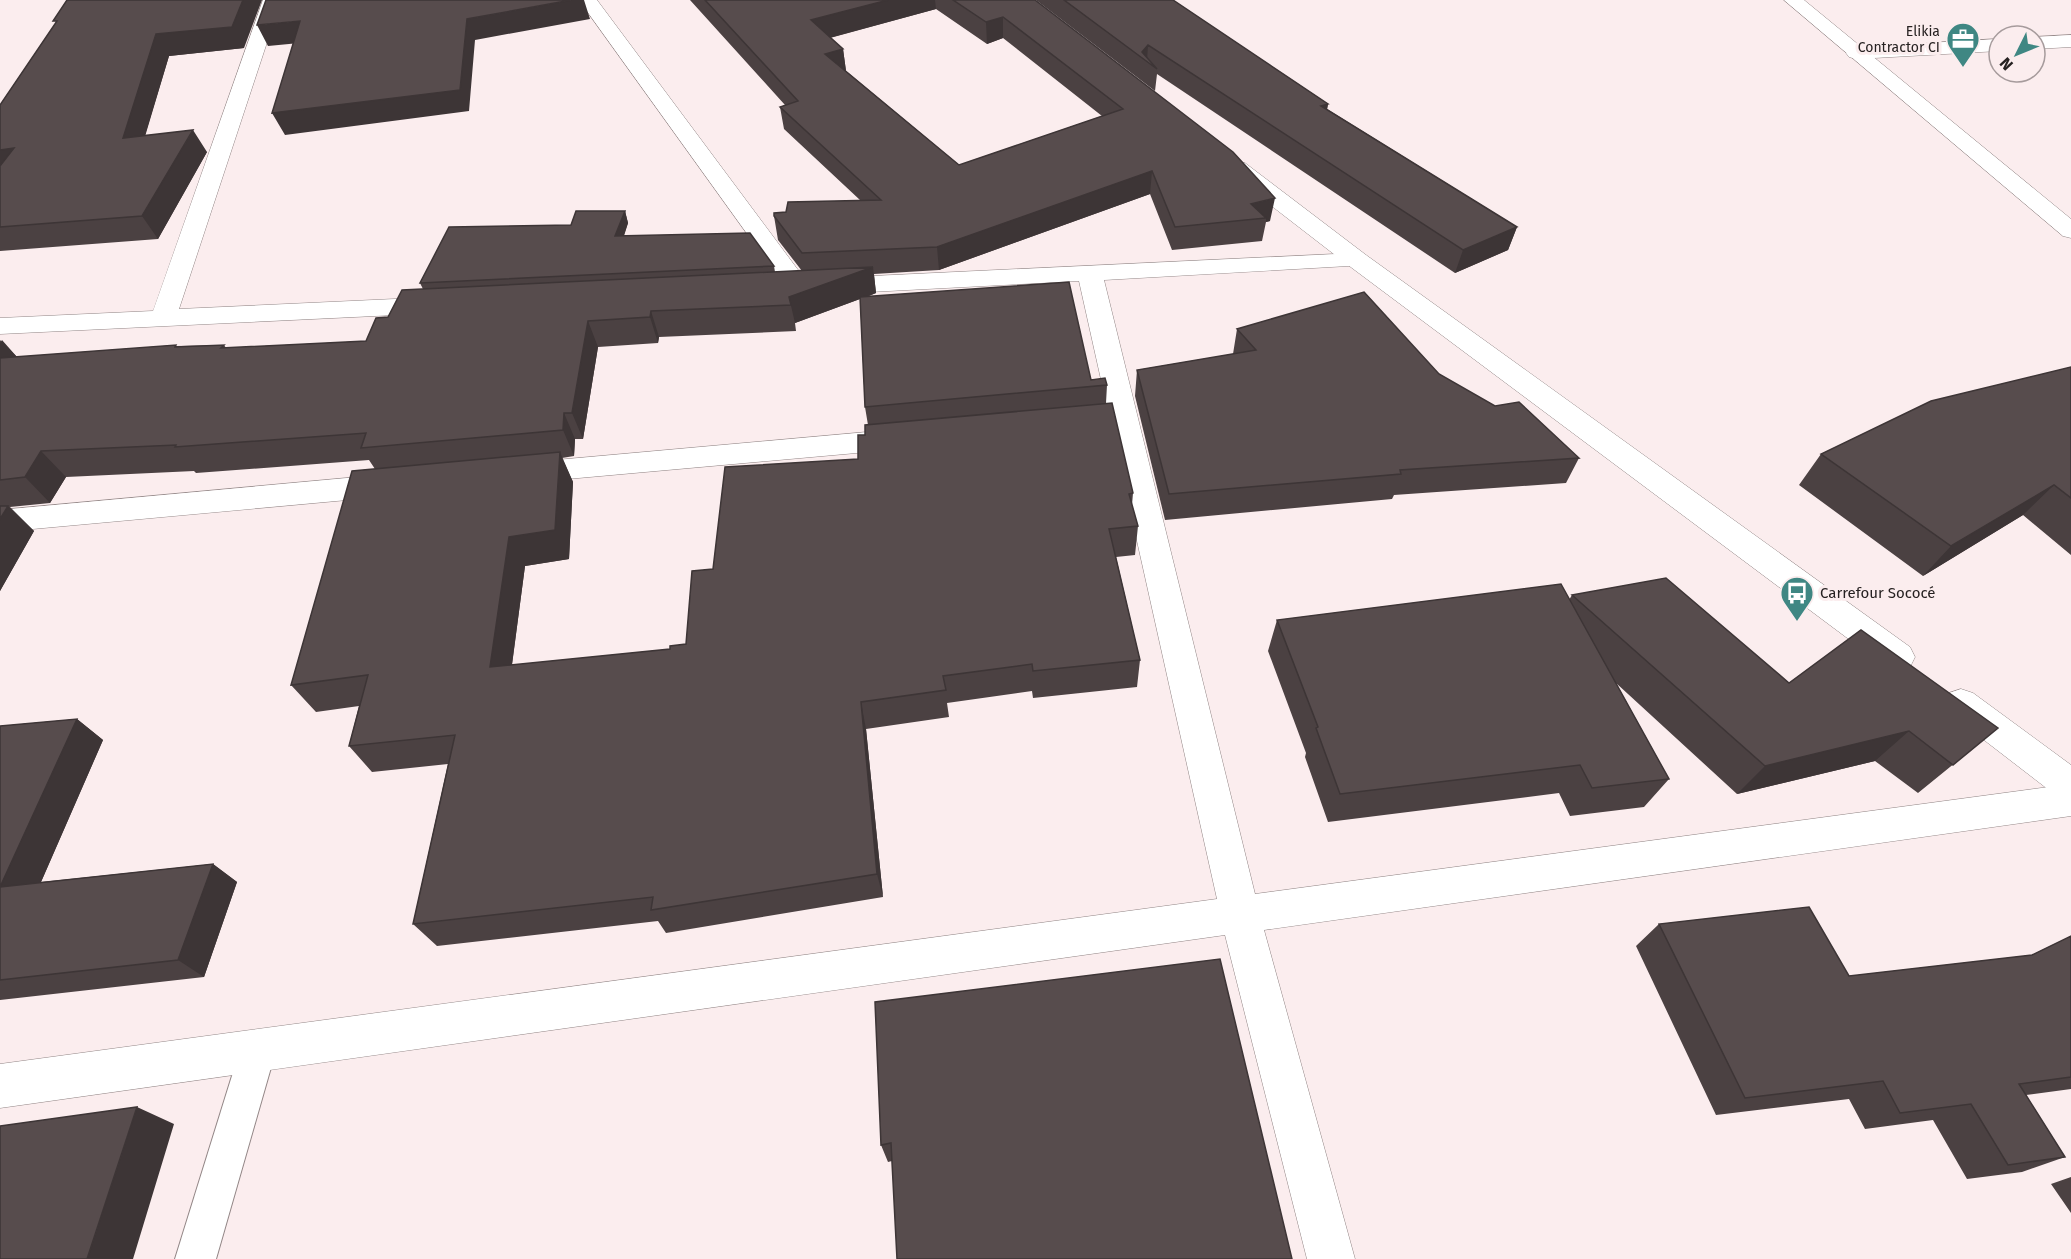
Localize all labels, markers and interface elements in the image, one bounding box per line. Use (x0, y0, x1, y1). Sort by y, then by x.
office icon: Elikia Contractor CI (1945, 21, 1981, 68)
place label: Elikia Contractor CI (1858, 23, 1940, 56)
north arrow (1987, 24, 2047, 84)
text: N (1996, 54, 2017, 74)
bus stop icon: Carrefour Sococé (1779, 575, 1815, 622)
place label: Carrefour Sococé (1820, 584, 1935, 602)

